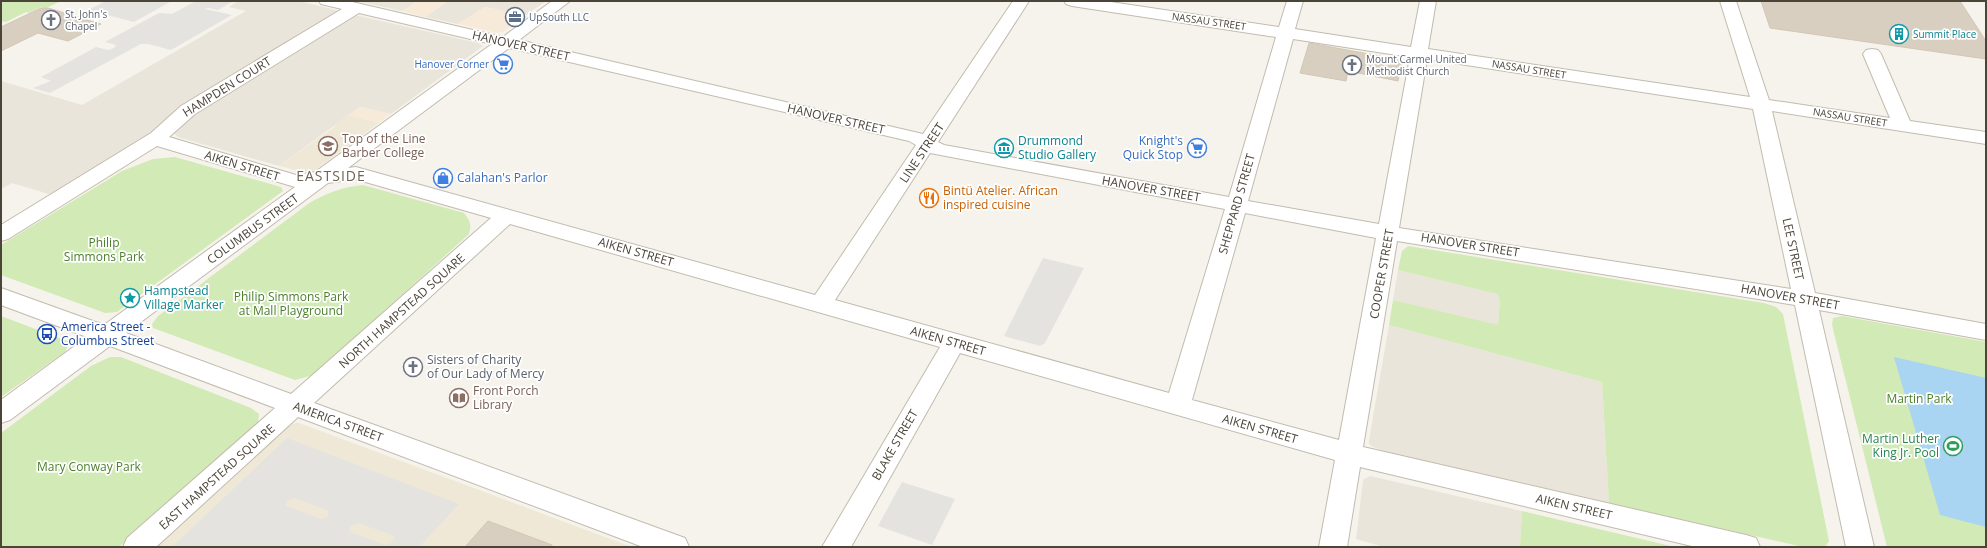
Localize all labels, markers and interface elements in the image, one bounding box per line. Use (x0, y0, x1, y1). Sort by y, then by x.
office icon: UpSouth LLC (504, 6, 526, 28)
place label: St. John's Chapel (65, 7, 107, 33)
church icon: St. John's Chapel (40, 9, 62, 31)
street label: NASSAU STREET (1171, 9, 1247, 33)
place label: UpSouth LLC (529, 10, 589, 24)
building icon: Summit Place (1888, 23, 1910, 45)
street label: HANOVER STREET (471, 26, 572, 65)
place label: Summit Place (1913, 27, 1977, 41)
street label: HAMPDEN COURT (179, 52, 275, 121)
place label: Mount Carmel United Methodist Church (1366, 52, 1467, 78)
supermarket icon: Hanover Corner (492, 53, 514, 75)
church icon: Mount Carmel United Methodist Church (1341, 54, 1363, 76)
street label: NASSAU STREET (1491, 56, 1568, 82)
place label: Hanover Corner (414, 57, 489, 71)
street label: HANOVER STREET (786, 99, 887, 138)
street label: NASSAU STREET (1812, 104, 1889, 130)
street label: LINE STREET (895, 119, 948, 186)
place label: Top of the Line Barber College (342, 130, 426, 161)
place label: Drummond Studio Gallery (1018, 132, 1097, 163)
place label: Knight's Quick Stop (1123, 132, 1183, 163)
school or university icon: Top of the Line Barber College (317, 135, 339, 157)
museum icon: Drummond Studio Gallery (993, 137, 1015, 159)
supermarket icon: Knight's Quick Stop (1186, 137, 1208, 159)
street label: AIKEN STREET (203, 146, 282, 185)
street label: SHEPPARD STREET (1214, 151, 1259, 256)
district label: EASTSIDE (296, 166, 366, 185)
shop icon: Calahan's Parlor (432, 167, 454, 189)
place label: Calahan's Parlor (457, 169, 548, 186)
street label: HANOVER STREET (1101, 171, 1202, 206)
place label: Bintü Atelier. African inspired cuisine (943, 182, 1058, 213)
restaurant icon: Bintü Atelier. African inspired cuisine (918, 187, 940, 209)
street label: COLUMBUS STREET (203, 189, 302, 268)
street label: LEE STREET (1779, 216, 1808, 282)
street label: COOPER STREET (1365, 227, 1398, 320)
street label: HANOVER STREET (1420, 228, 1521, 261)
street label: AIKEN STREET (596, 233, 676, 270)
park label: Philip Simmons Park (64, 234, 145, 265)
street label: NORTH HAMPSTEAD SQUARE (335, 249, 468, 372)
street label: HANOVER STREET (1740, 279, 1841, 314)
place label: Hampstead Village Marker (144, 282, 224, 313)
place icon: Hampstead Village Marker (119, 287, 141, 309)
park label: Philip Simmons Park at Mall Playground (234, 288, 349, 319)
place label: America Street - Columbus Street (61, 318, 154, 349)
street label: AIKEN STREET (908, 322, 988, 359)
bus stop icon: America Street - Columbus Street (36, 323, 58, 345)
place label: Sisters of Charity of Our Lady of Mercy (427, 351, 545, 382)
church icon: Sisters of Charity of Our Lady of Mercy (402, 356, 424, 378)
place label: Front Porch Library (473, 382, 539, 413)
library icon: Front Porch Library (448, 387, 470, 409)
park label: Martin Park (1886, 390, 1952, 407)
street label: AMERICA STREET (291, 397, 386, 446)
street label: BLAKE STREET (867, 406, 922, 483)
street label: AIKEN STREET (1220, 410, 1300, 447)
street label: EAST HAMPSTEAD SQUARE (155, 420, 278, 533)
place label: Martin Luther King Jr. Pool (1862, 430, 1939, 461)
sports icon: Martin Luther King Jr. Pool (1942, 435, 1964, 457)
park label: Mary Conway Park (37, 458, 142, 475)
street label: AIKEN STREET (1534, 489, 1614, 524)

